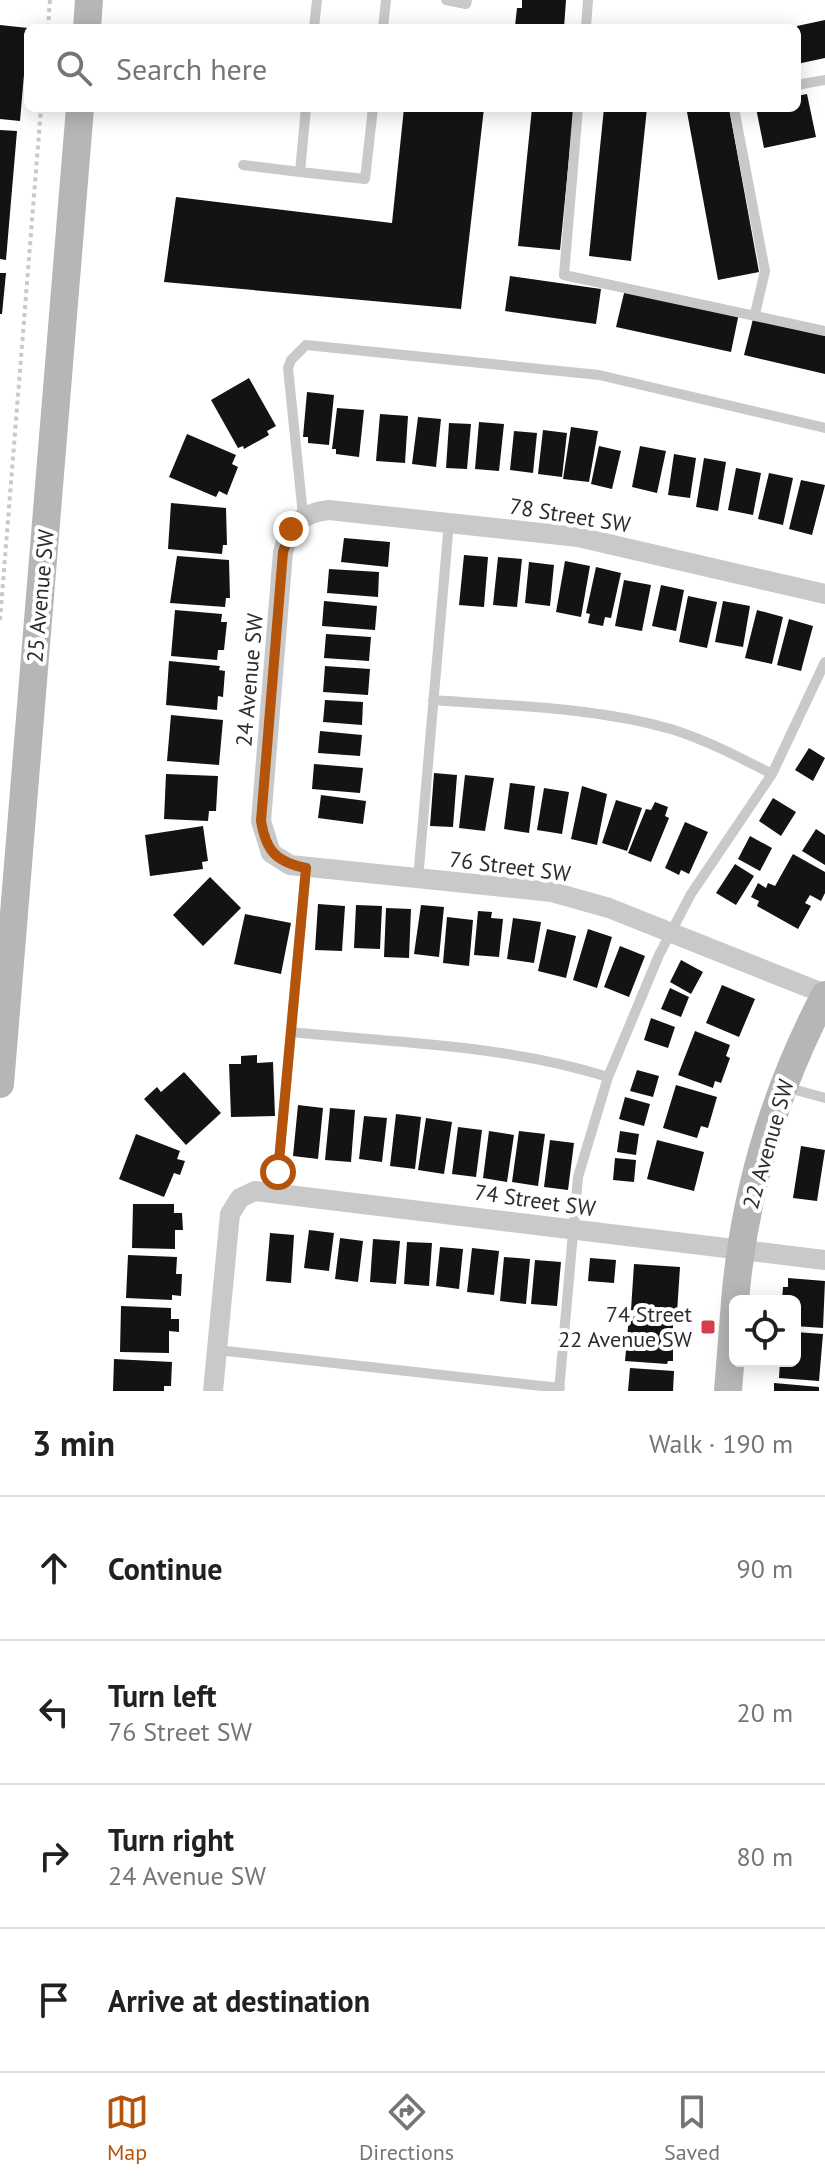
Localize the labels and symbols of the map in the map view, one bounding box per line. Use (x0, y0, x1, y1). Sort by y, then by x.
street label: 78 Street SW (508, 492, 633, 538)
route end (273, 511, 309, 547)
street label: 25 Avenue SW (20, 527, 60, 664)
street label: 24 Avenue SW (229, 611, 269, 748)
street label: 76 Street SW (448, 845, 573, 887)
street label: 22 Avenue SW (736, 1075, 800, 1212)
route start (260, 1154, 296, 1190)
street label: 74 Street SW (473, 1178, 598, 1222)
place label: 74 Street 22 Avenue SW (558, 1300, 693, 1353)
marker: 74 Street 22 Avenue SW (699, 1318, 717, 1336)

